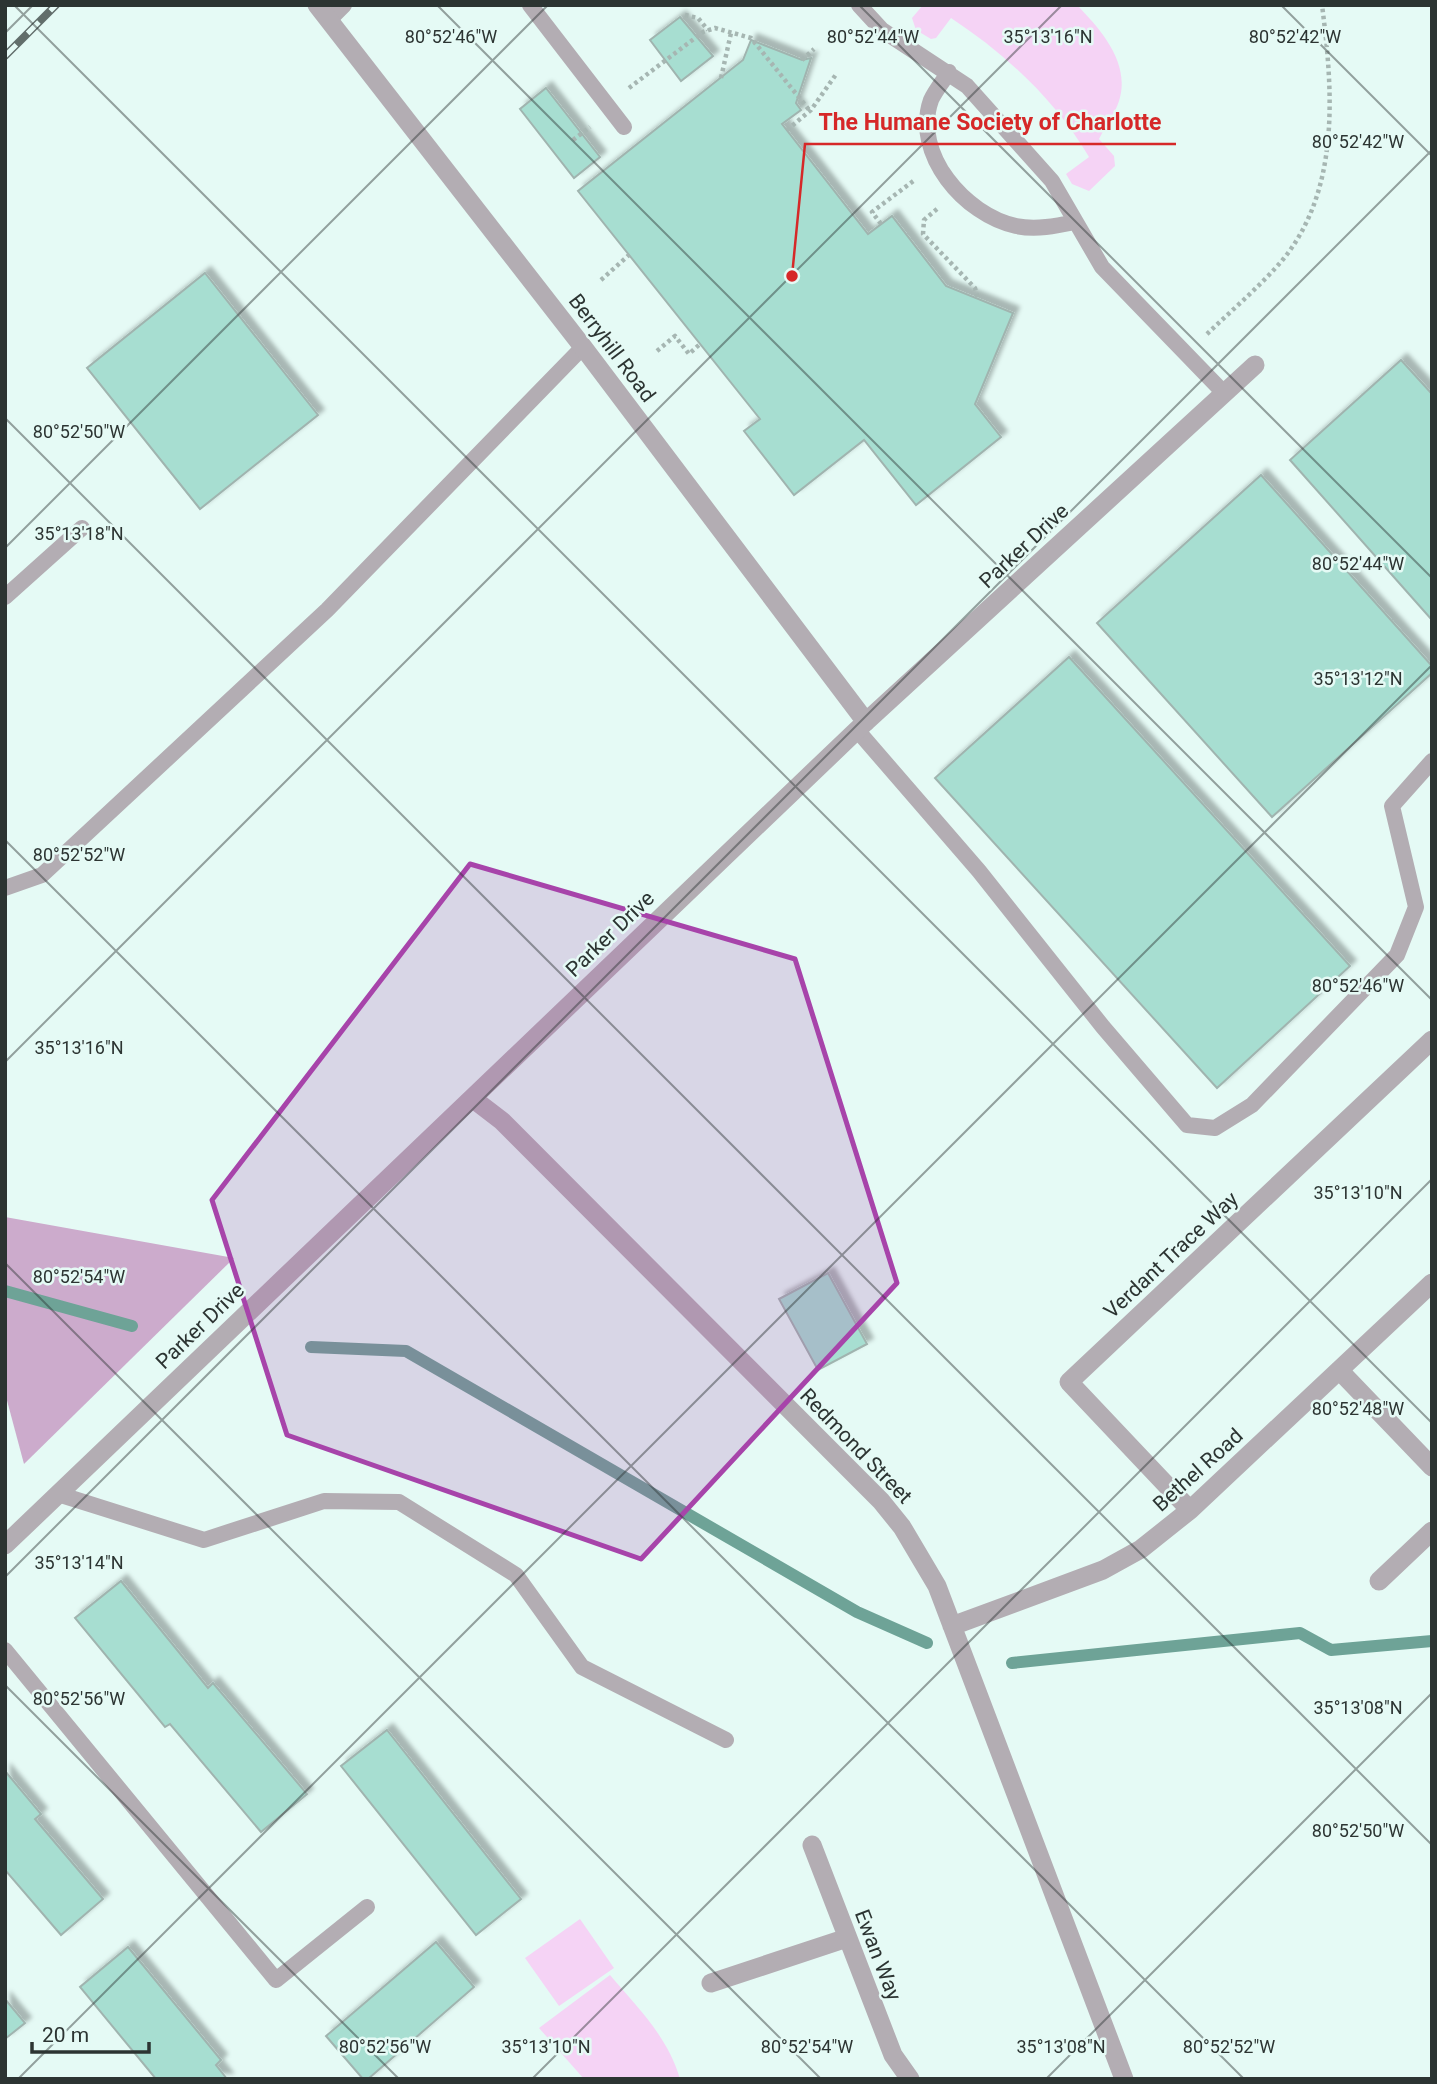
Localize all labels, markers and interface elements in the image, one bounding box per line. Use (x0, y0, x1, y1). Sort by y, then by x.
text: 80°52'46"W (405, 26, 497, 47)
text: 80°52'44"W (827, 26, 919, 47)
text: 35°13'16"N (1003, 26, 1093, 47)
text: 80°52'42"W (1249, 26, 1341, 47)
callout: The Humane Society of Charlotte (805, 100, 1176, 144)
text: The Humane Society of Charlotte (818, 109, 1162, 136)
text: 80°52'42"W (1312, 131, 1404, 152)
street label: Berryhill Road (564, 289, 660, 407)
text: 80°52'50"W (33, 421, 125, 442)
street label: Parker Drive (975, 499, 1073, 593)
text: 35°13'18"N (34, 523, 124, 544)
text: 80°52'44"W (1312, 553, 1404, 574)
text: 35°13'12"N (1313, 668, 1403, 689)
text: 80°52'52"W (33, 844, 125, 865)
street label: Parker Drive (561, 886, 659, 982)
text: 80°52'46"W (1312, 975, 1404, 996)
text: 35°13'16"N (34, 1037, 124, 1058)
text: 35°13'10"N (1313, 1182, 1403, 1203)
street label: Verdant Trace Way (1099, 1187, 1243, 1323)
text: 80°52'54"W (33, 1266, 125, 1287)
street label: Parker Drive (151, 1278, 249, 1374)
street label: Redmond Street (795, 1384, 917, 1509)
text: 80°52'48"W (1312, 1398, 1404, 1419)
street label: Bethel Road (1148, 1424, 1248, 1516)
text: 35°13'14"N (34, 1552, 124, 1573)
text: 80°52'56"W (33, 1688, 125, 1709)
text: 35°13'08"N (1313, 1697, 1403, 1718)
text: 80°52'50"W (1312, 1820, 1404, 1841)
street label: Ewan Way (850, 1906, 906, 2004)
scale bar (32, 2010, 149, 2054)
text: 20 m (42, 2023, 89, 2047)
text: 80°52'56"W (339, 2036, 431, 2057)
text: 35°13'10"N (501, 2036, 591, 2057)
text: 80°52'54"W (761, 2036, 853, 2057)
text: 35°13'08"N (1016, 2036, 1106, 2057)
text: 80°52'52"W (1183, 2036, 1275, 2057)

